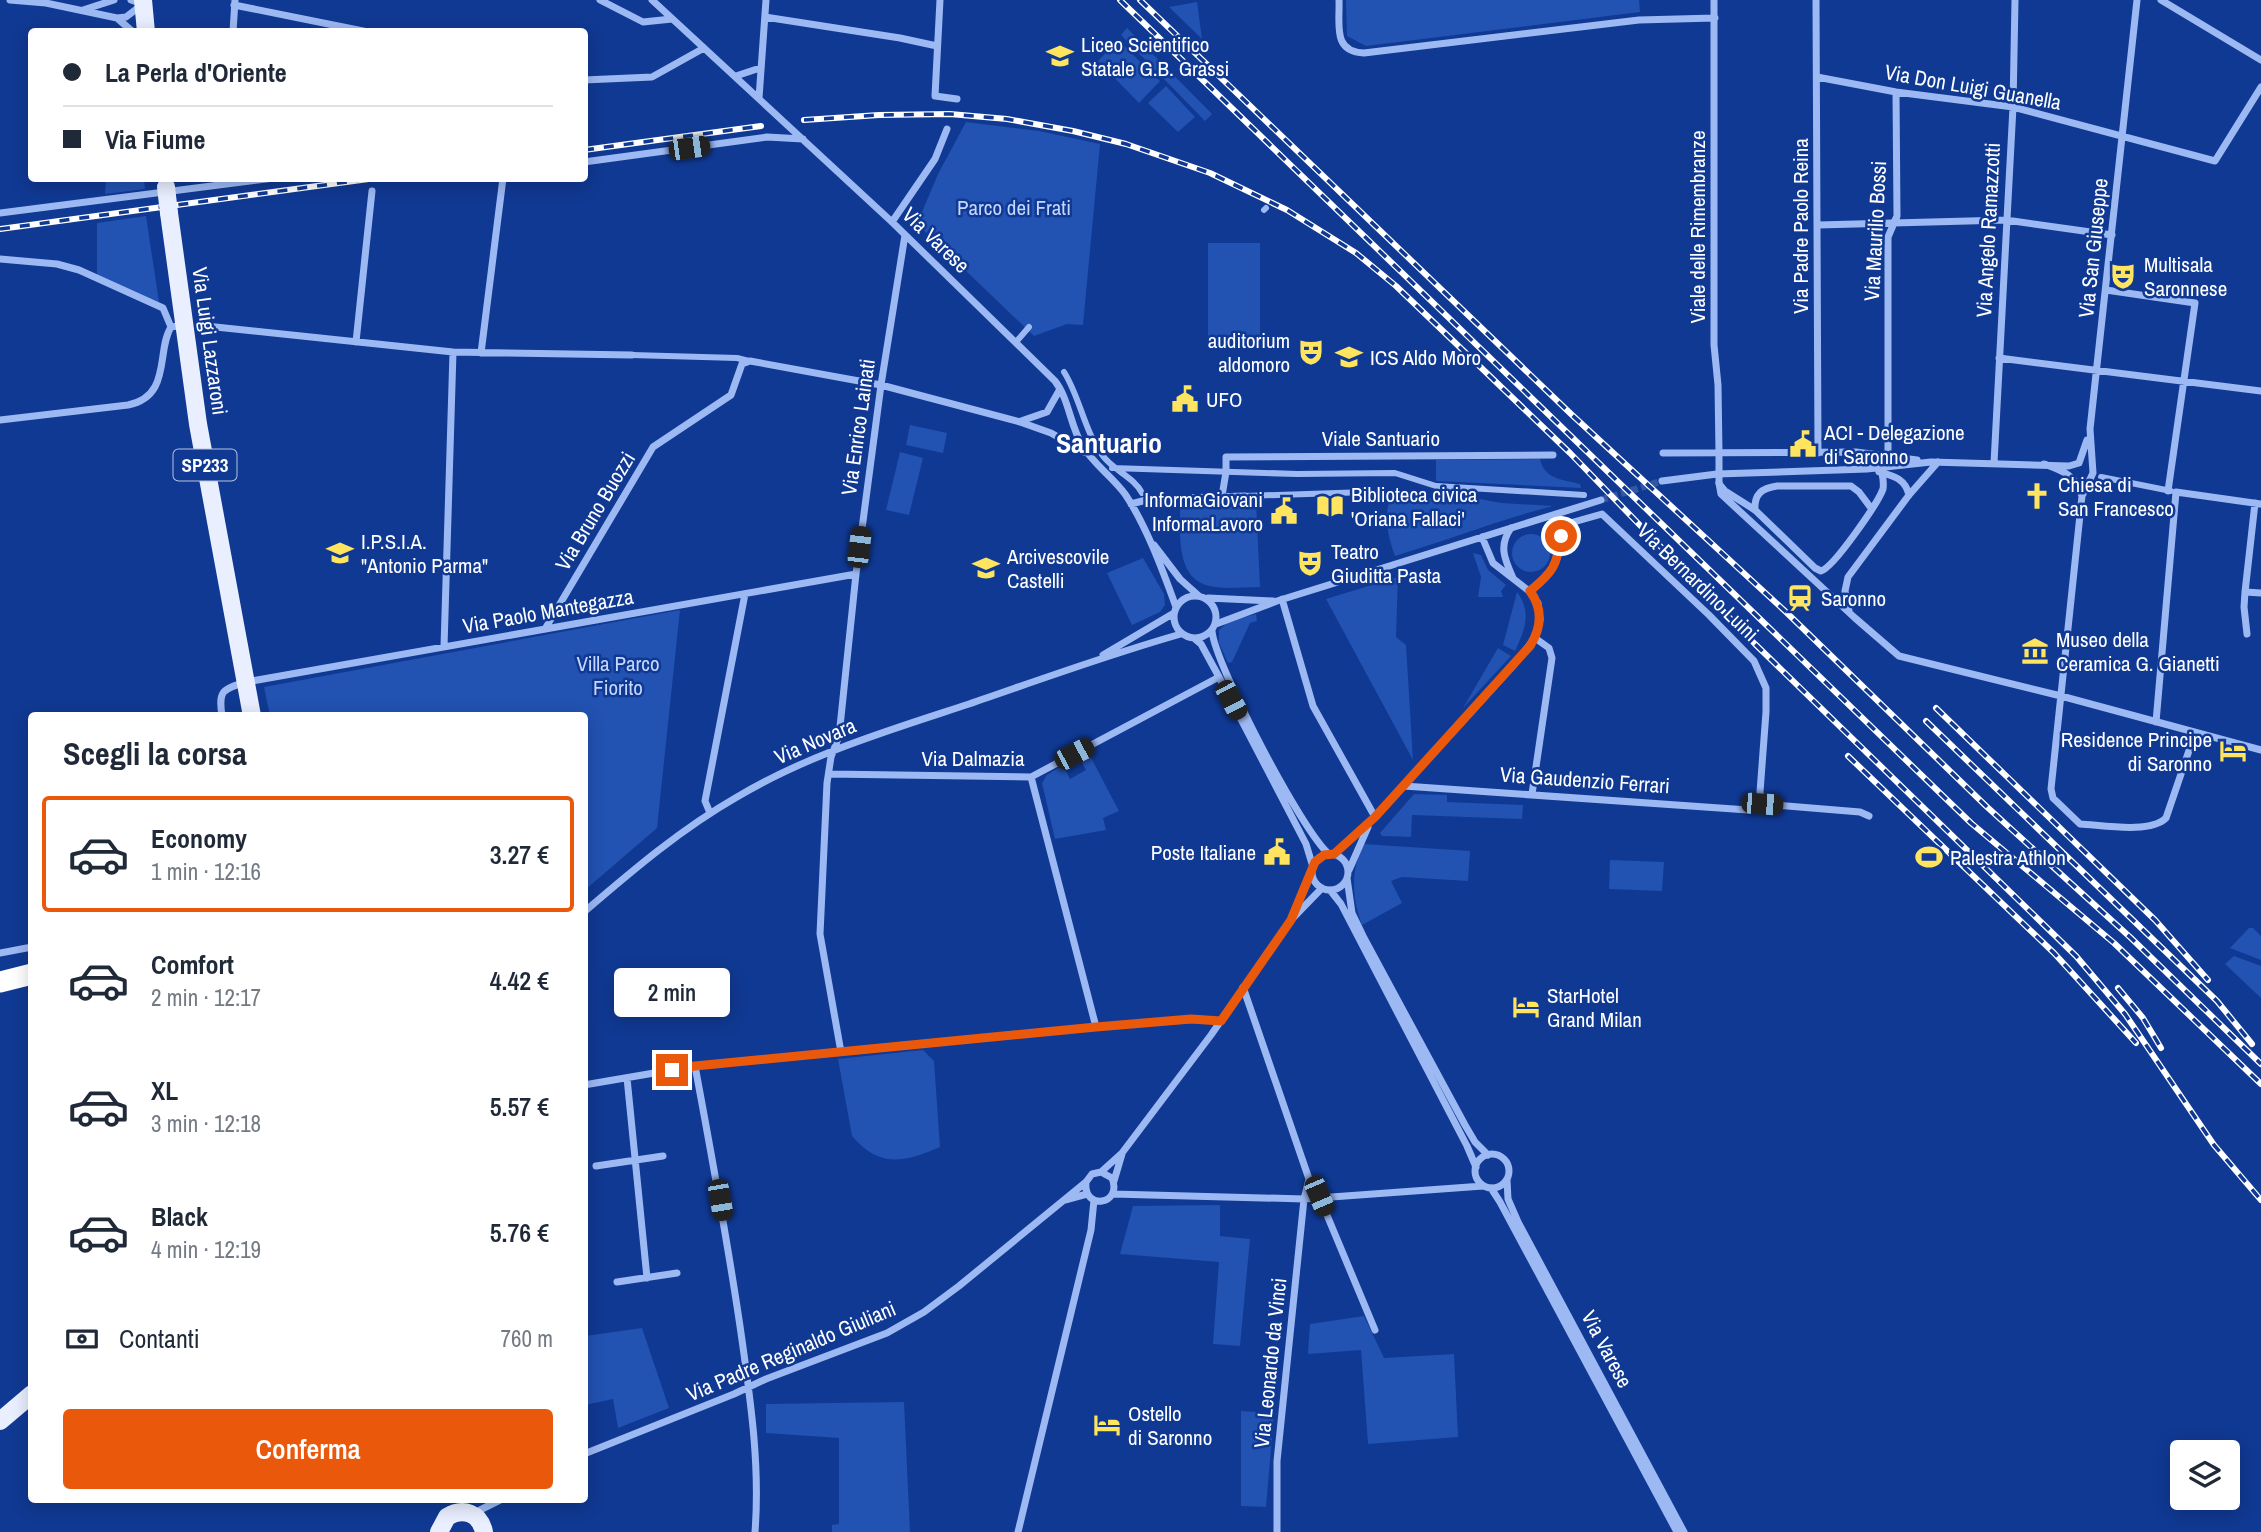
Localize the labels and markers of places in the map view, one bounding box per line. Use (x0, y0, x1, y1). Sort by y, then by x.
place label: Liceo Scientifico Statale G.B. Grassi (1081, 30, 1229, 83)
school or university icon: Liceo Scientifico Statale G.B. Grassi (1045, 41, 1075, 71)
place label: Multisala Saronnese (2144, 250, 2227, 303)
theatre icon: Multisala Saronnese (2108, 261, 2138, 291)
place label: auditorium aldomoro (1208, 326, 1290, 379)
theatre icon: auditorium aldomoro (1296, 337, 1326, 367)
school or university icon: ICS Aldo Moro (1334, 342, 1364, 372)
place label: ICS Aldo Moro (1370, 343, 1481, 372)
public building icon: UFO (1170, 384, 1200, 414)
place label: UFO (1206, 385, 1242, 414)
place label: ACI - Delegazione di Saronno (1823, 418, 1965, 471)
public building icon: ACI - Delegazione di Saronno (1788, 429, 1818, 459)
place label: Chiesa di San Francesco (2058, 470, 2174, 523)
place label: Biblioteca civica 'Oriana Fallaci' (1351, 480, 1478, 533)
church icon: Chiesa di San Francesco (2022, 481, 2052, 511)
place label: InformaGiovani InformaLavoro (1144, 485, 1263, 538)
library icon: Biblioteca civica 'Oriana Fallaci' (1315, 491, 1345, 521)
public building icon: InformaGiovani InformaLavoro (1269, 496, 1299, 526)
place label: I.P.S.I.A. "Antonio Parma" (361, 527, 488, 580)
place label: Teatro Giuditta Pasta (1331, 537, 1442, 590)
school or university icon: I.P.S.I.A. "Antonio Parma" (325, 538, 355, 568)
place label: Arcivescovile Castelli (1006, 542, 1109, 595)
theatre icon: Teatro Giuditta Pasta (1295, 548, 1325, 578)
school or university icon: Arcivescovile Castelli (971, 553, 1001, 583)
station icon: Saronno (1785, 583, 1815, 613)
place label: Saronno (1821, 584, 1886, 613)
place label: Museo della Ceramica G. Gianetti (2056, 625, 2220, 678)
museum icon: Museo della Ceramica G. Gianetti (2020, 636, 2050, 666)
place label: Residence Principe di Saronno (2061, 725, 2212, 778)
hotel icon: Residence Principe di Saronno (2218, 736, 2248, 766)
public building icon: Poste Italiane (1262, 837, 1292, 867)
place label: Poste Italiane (1151, 838, 1256, 867)
sports icon: Palestra Athlon (1914, 842, 1944, 872)
place label: Palestra Athlon (1950, 843, 2066, 872)
place label: StarHotel Grand Milan (1547, 981, 1642, 1034)
hotel icon: StarHotel Grand Milan (1511, 992, 1541, 1022)
place label: Ostello di Saronno (1128, 1399, 1212, 1452)
hotel icon: Ostello di Saronno (1092, 1410, 1122, 1440)

